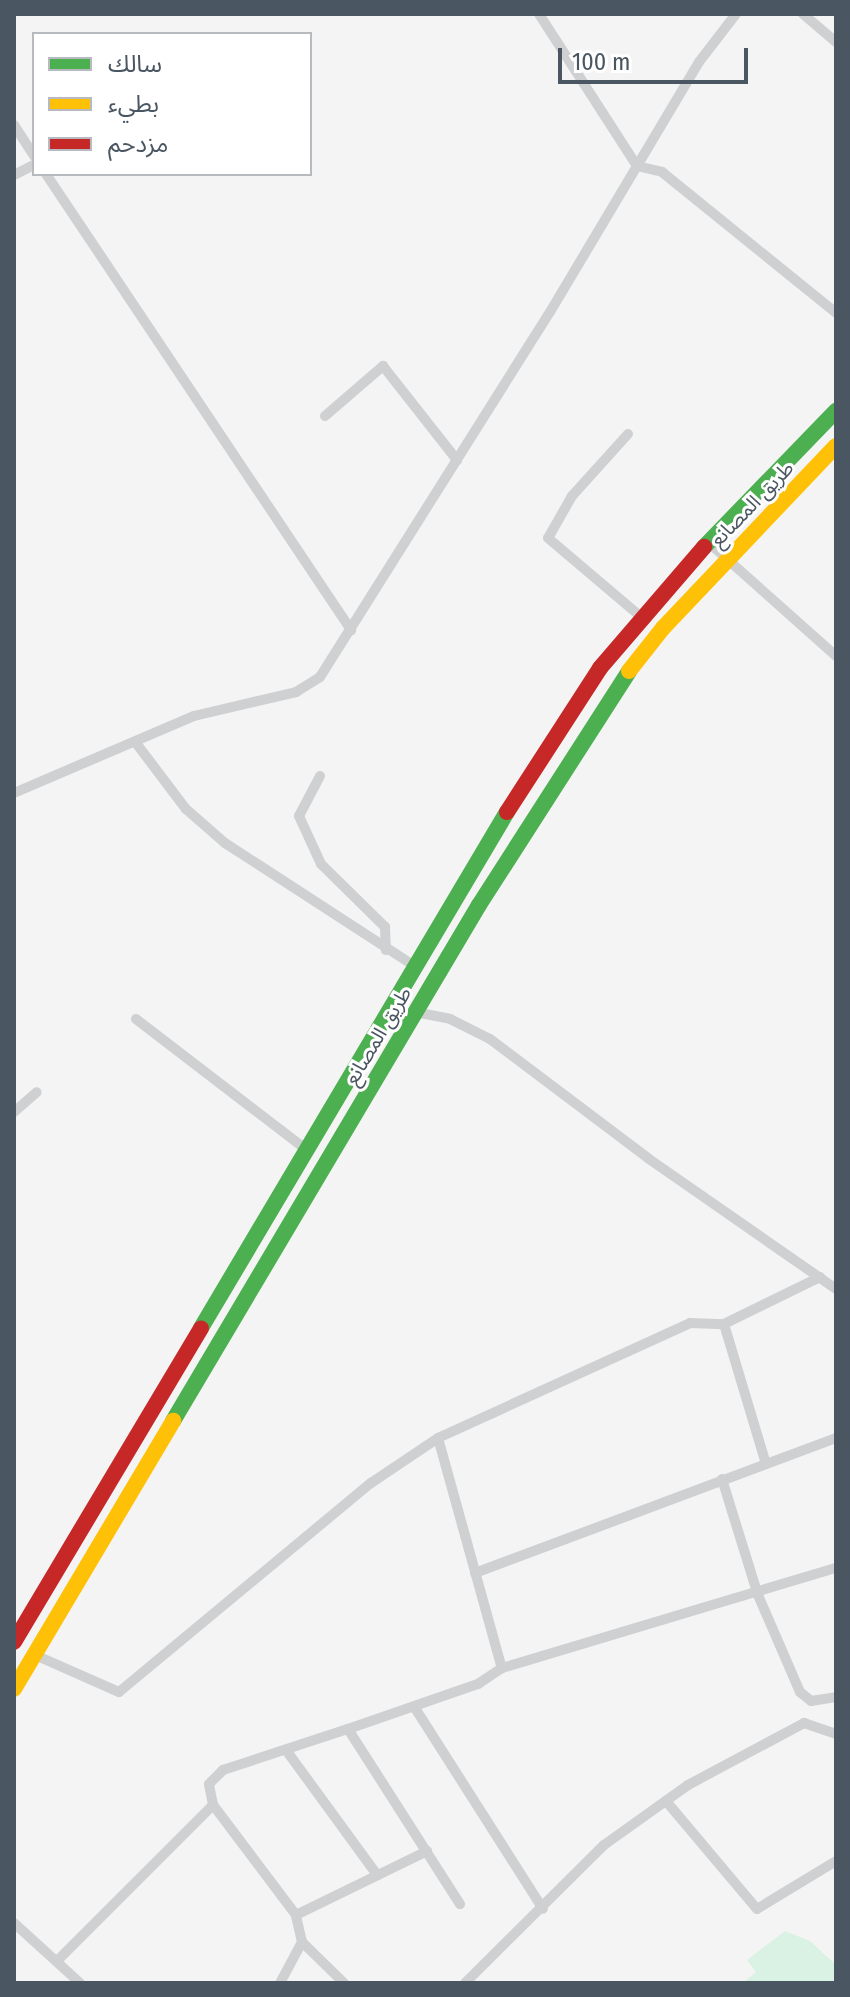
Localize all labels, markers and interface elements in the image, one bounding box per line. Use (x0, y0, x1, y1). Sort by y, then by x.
legend (32, 32, 312, 176)
scale bar (562, 32, 752, 82)
text: 100 m (572, 48, 630, 76)
text: سالك (108, 50, 162, 78)
text: بطيء (108, 90, 159, 118)
text: مزدحم (108, 130, 168, 158)
street label: طريق المصانع (705, 456, 799, 552)
street label: طريق المصانع (339, 983, 417, 1089)

